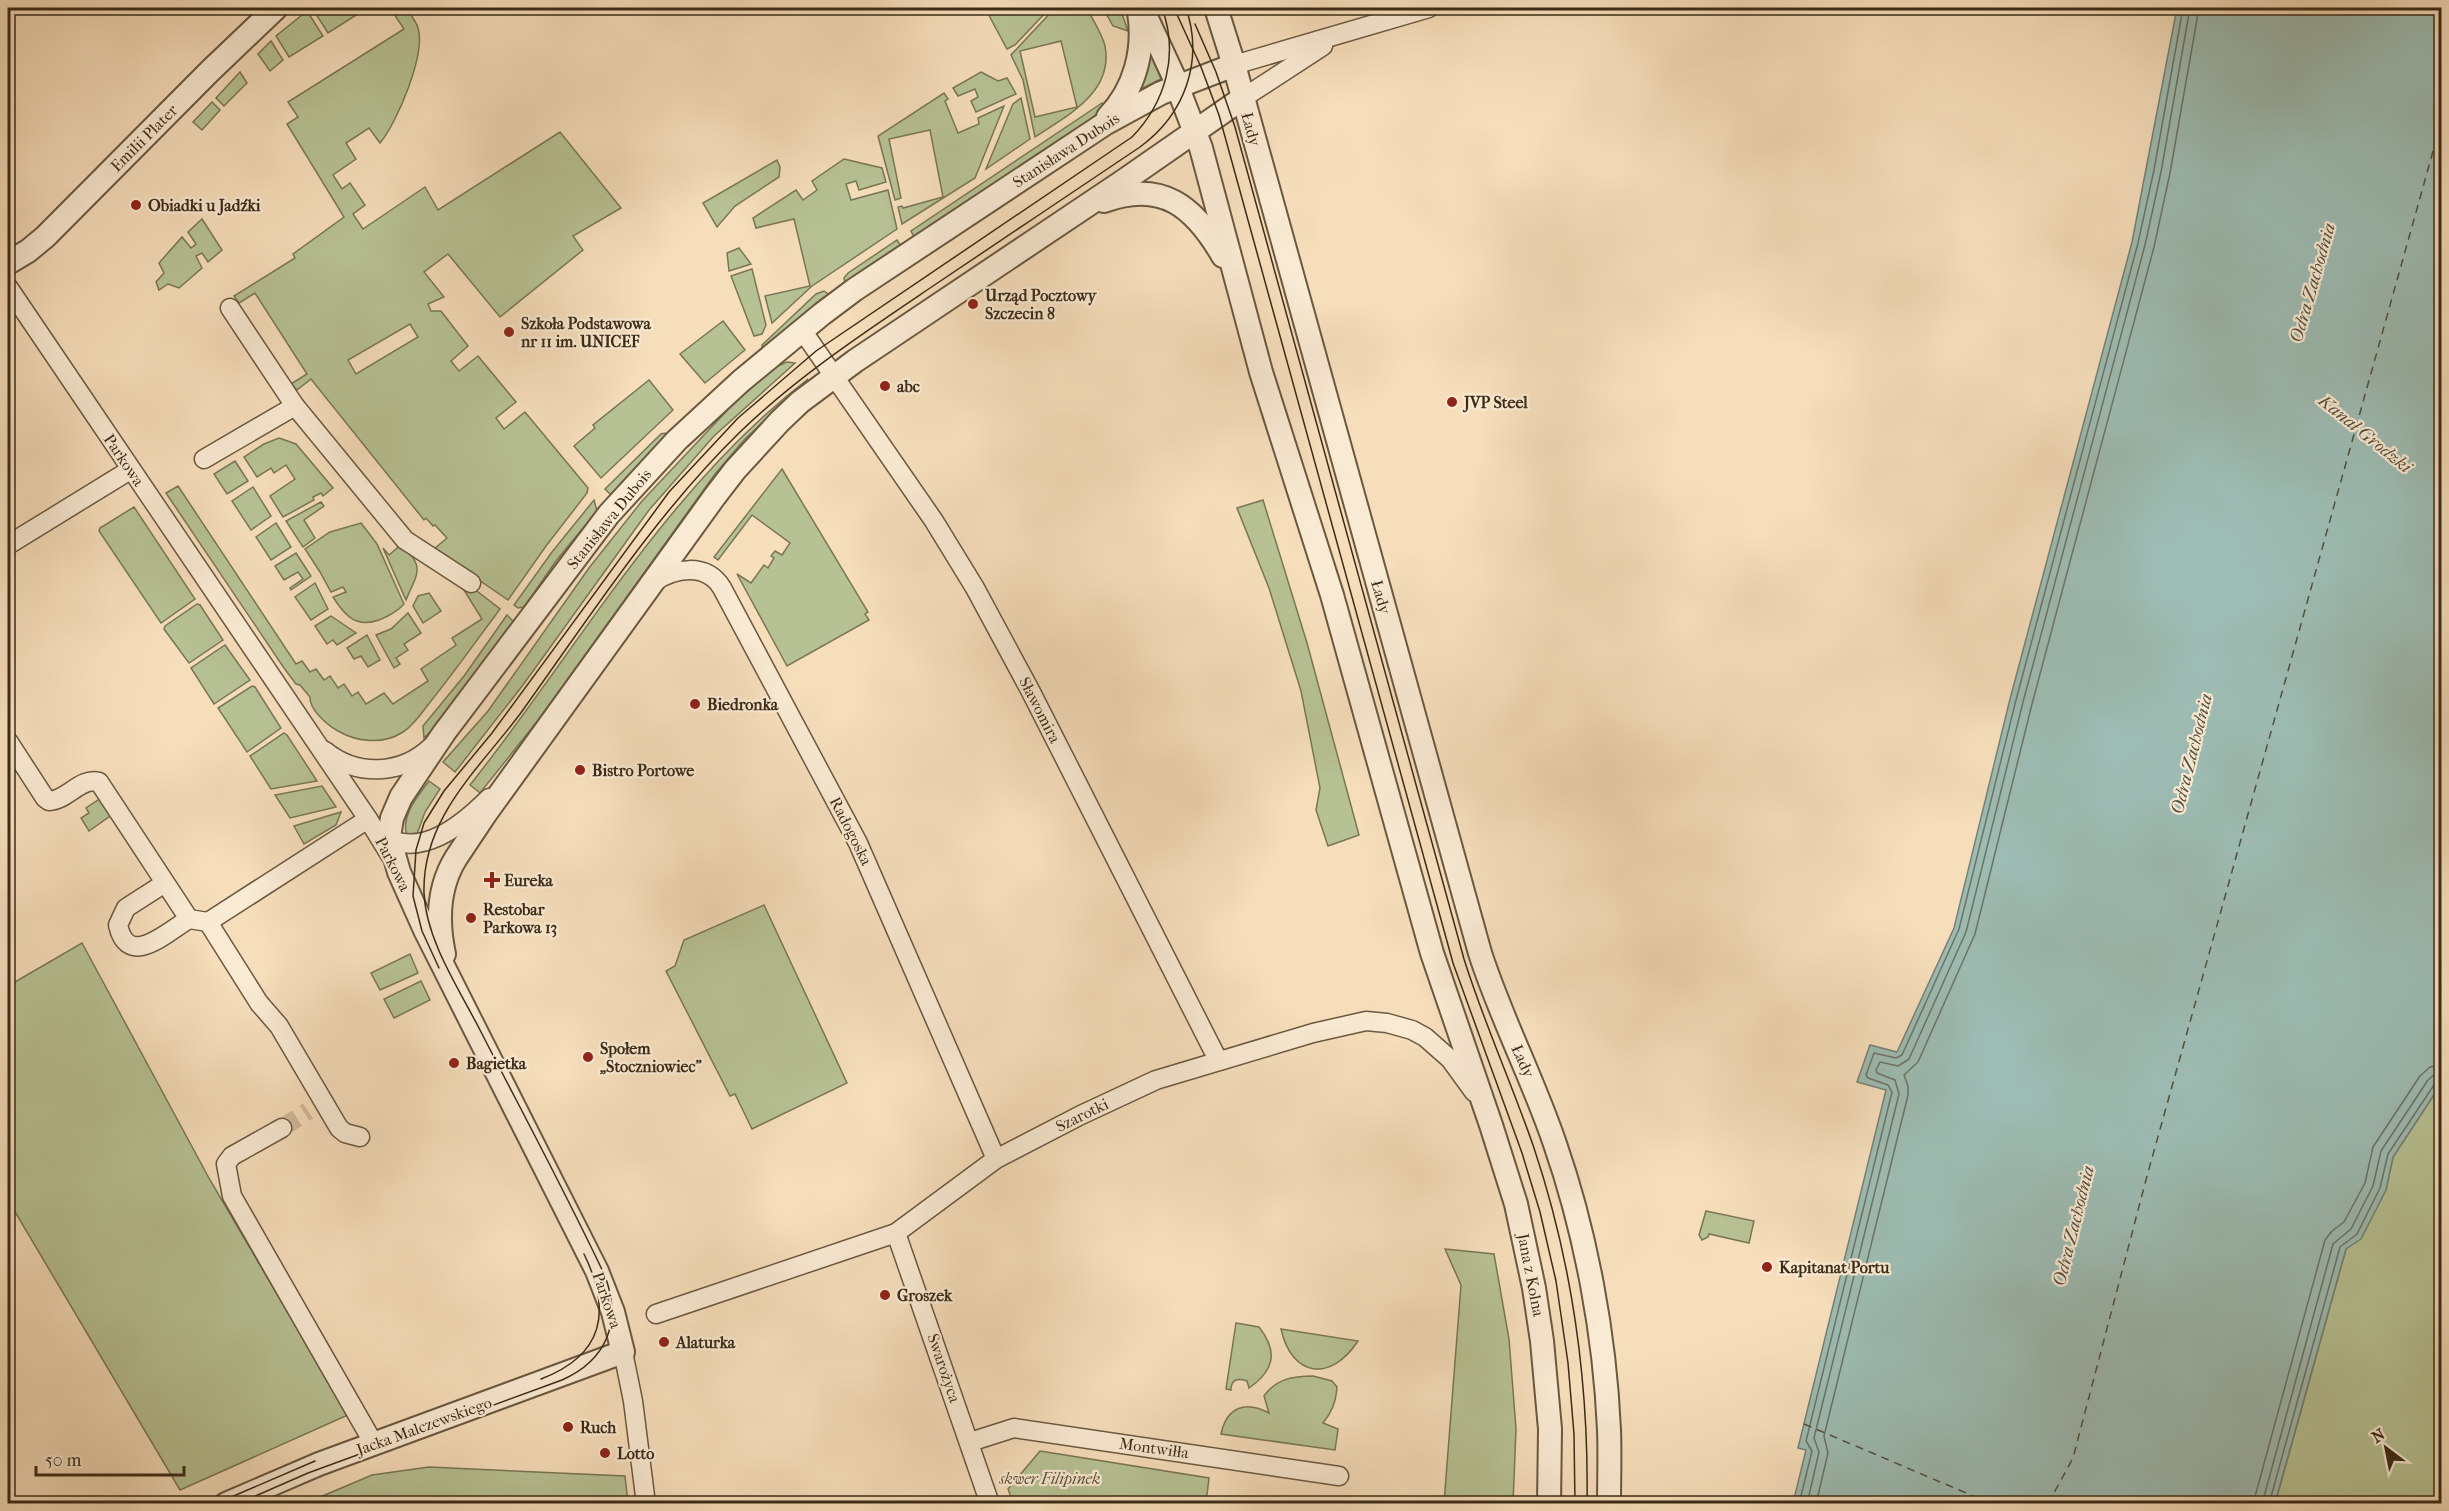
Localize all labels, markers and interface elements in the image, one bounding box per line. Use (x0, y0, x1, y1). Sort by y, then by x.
street label: Emilii Plater (107, 100, 182, 175)
street label: Stanisława Dubois (1009, 108, 1123, 192)
street label: Łady (1237, 110, 1265, 148)
place label: Obiadki u Jadźki (148, 196, 261, 216)
marker: Obiadki u Jadźki (129, 198, 143, 212)
water label: Odra Zachodnia (2286, 221, 2340, 345)
place label: Urząd Pocztowy Szczecin 8 (984, 286, 1098, 323)
marker: Urząd Pocztowy Szczecin 8 (966, 297, 980, 311)
place label: Szkoła Podstawowa nr 11 im. UNICEF (520, 314, 651, 351)
marker: Szkoła Podstawowa nr 11 im. UNICEF (502, 325, 516, 339)
place label: abc (897, 377, 920, 396)
marker: abc (878, 379, 892, 393)
water label: Kanał Grodzki (2313, 389, 2417, 479)
place label: JVP Steel (1462, 393, 1528, 413)
marker: JVP Steel (1445, 395, 1459, 409)
street label: Parkowa (100, 430, 149, 490)
street label: Stanisława Dubois (563, 465, 655, 573)
street label: Łady (1367, 578, 1395, 616)
street label: Sławomira (1015, 674, 1065, 747)
water label: Odra Zachodnia (2167, 692, 2217, 816)
place label: Biedronka (707, 695, 779, 714)
marker: Biedronka (688, 697, 702, 711)
place label: Bistro Portowe (592, 761, 694, 780)
marker: Bistro Portowe (573, 763, 587, 777)
street label: Radogoska (826, 794, 877, 869)
street label: Parkowa (371, 834, 415, 895)
place label: Eureka (504, 871, 554, 890)
marker: Eureka (485, 873, 499, 887)
place label: Restobar Parkowa 13 (483, 900, 557, 938)
marker: Restobar Parkowa 13 (464, 911, 478, 925)
place label: Społem „Stoczniowiec” (599, 1039, 703, 1076)
street label: Łady (1507, 1042, 1539, 1081)
marker: Społem „Stoczniowiec” (581, 1050, 595, 1064)
place label: Bagietka (466, 1054, 527, 1074)
marker: Bagietka (447, 1056, 461, 1070)
street label: Szarotki (1053, 1094, 1112, 1136)
water label: Odra Zachodnia (2049, 1164, 2099, 1288)
street label: Jana z Kolna (1513, 1230, 1548, 1319)
place label: Kapitanat Portu (1779, 1258, 1890, 1278)
marker: Kapitanat Portu (1760, 1260, 1774, 1274)
street label: Parkowa (589, 1269, 626, 1331)
place label: Groszek (897, 1286, 953, 1305)
marker: Groszek (878, 1288, 892, 1302)
street label: Swarożyca (923, 1331, 965, 1406)
place label: Alaturka (675, 1333, 736, 1352)
marker: Alaturka (657, 1335, 671, 1349)
street label: Jacka Malczewskiego (352, 1393, 494, 1460)
place label: Ruch (580, 1418, 617, 1437)
north arrow (2356, 1418, 2416, 1478)
marker: Ruch (561, 1420, 575, 1434)
text: N (2368, 1424, 2389, 1447)
street label: Montwiłła (1118, 1434, 1191, 1462)
scale bar (36, 1439, 184, 1477)
place label: Lotto (617, 1444, 654, 1463)
marker: Lotto (598, 1446, 612, 1460)
text: 50 m (45, 1450, 82, 1471)
park label: skwer Filipinek (999, 1469, 1100, 1488)

